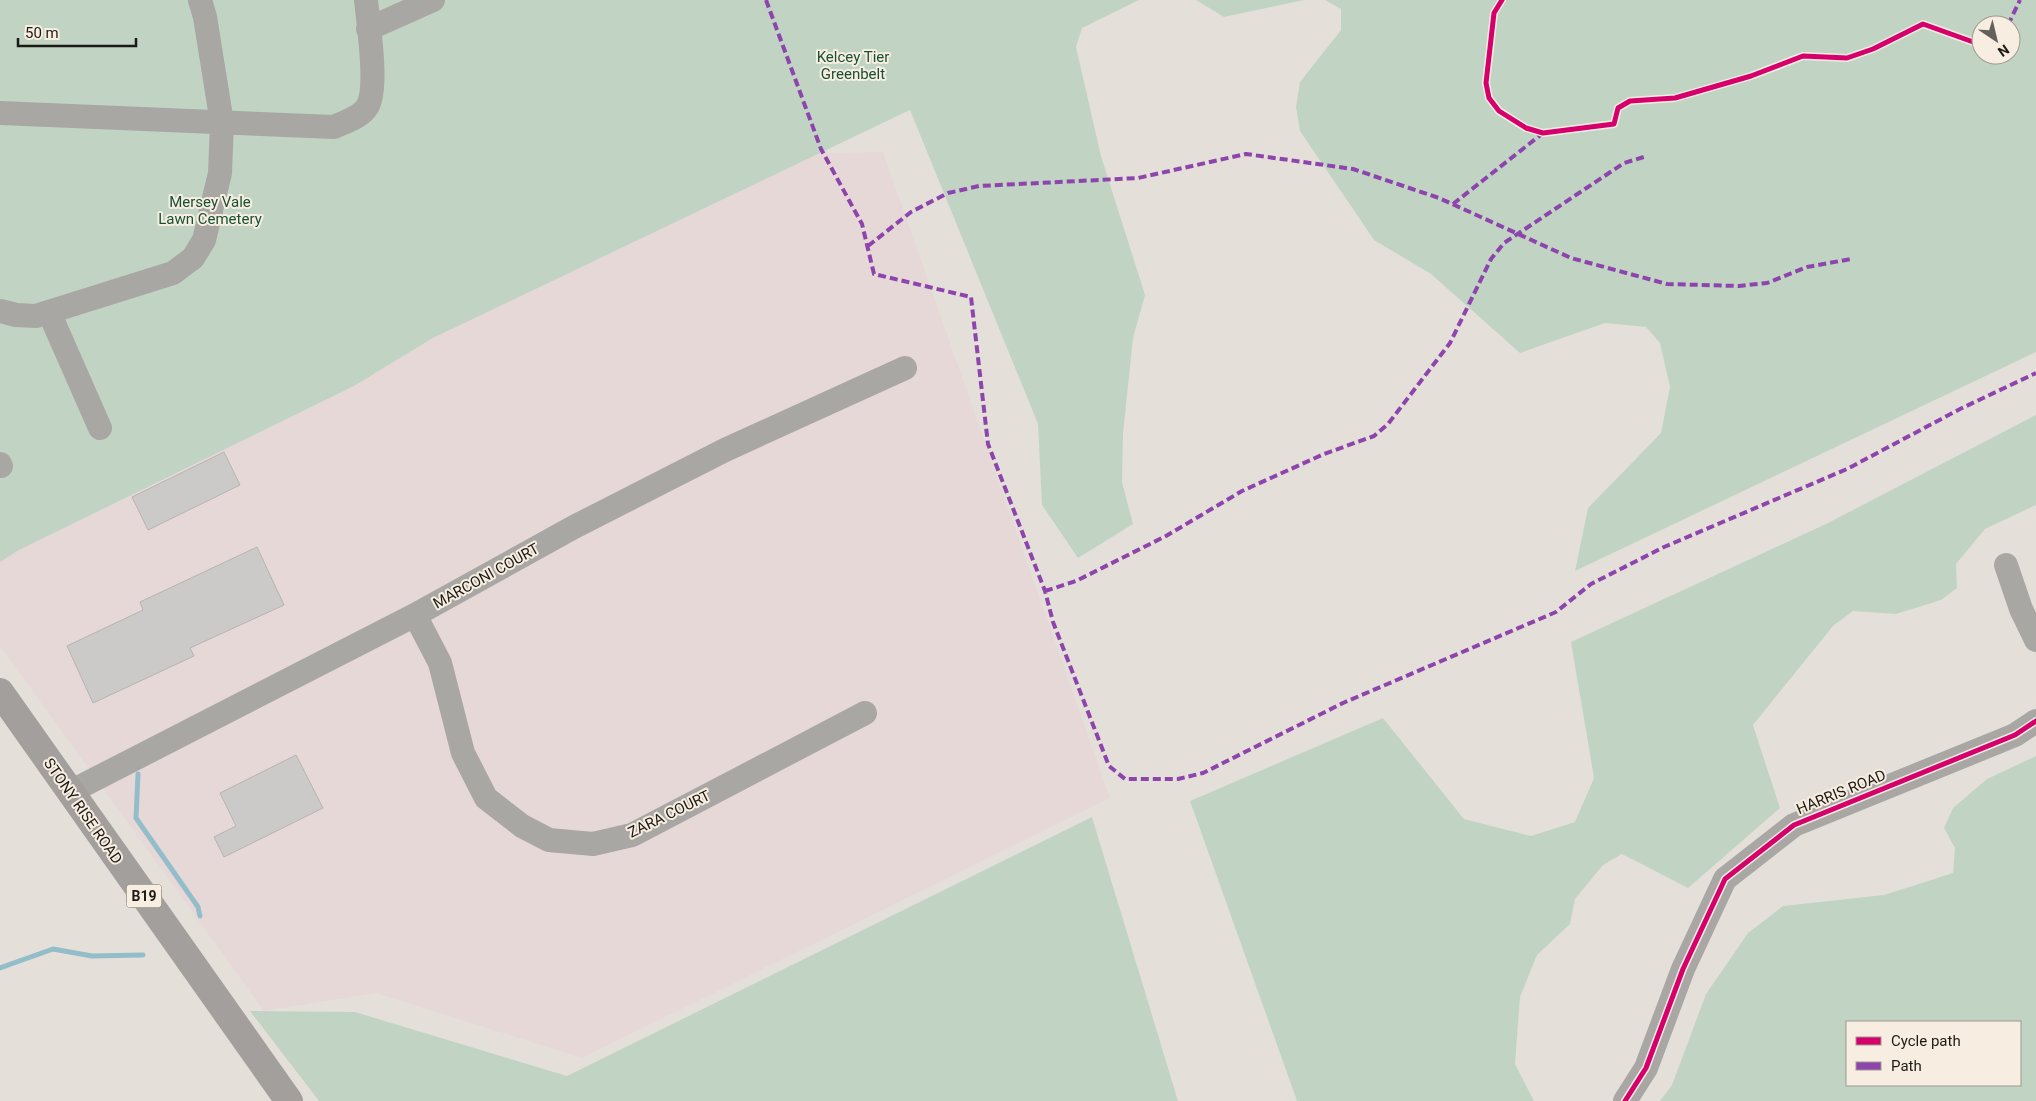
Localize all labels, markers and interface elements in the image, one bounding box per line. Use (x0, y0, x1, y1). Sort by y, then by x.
scale bar (18, 15, 135, 47)
north arrow (1971, 15, 2021, 65)
text: 50 m (25, 24, 59, 42)
text: N (1995, 41, 2012, 60)
park label: Kelcey Tier Greenbelt (817, 48, 889, 83)
park label: Mersey Vale Lawn Cemetery (158, 193, 262, 228)
street label: MARCONI COURT (430, 539, 542, 613)
street label: STONY RISE ROAD (40, 755, 126, 867)
street label: HARRIS ROAD (1794, 766, 1888, 818)
street label: ZARA COURT (625, 786, 713, 842)
road number: B19 (126, 884, 162, 908)
legend (1846, 1021, 2021, 1086)
text: Cycle path (1891, 1032, 1961, 1050)
text: Path (1891, 1057, 1922, 1075)

